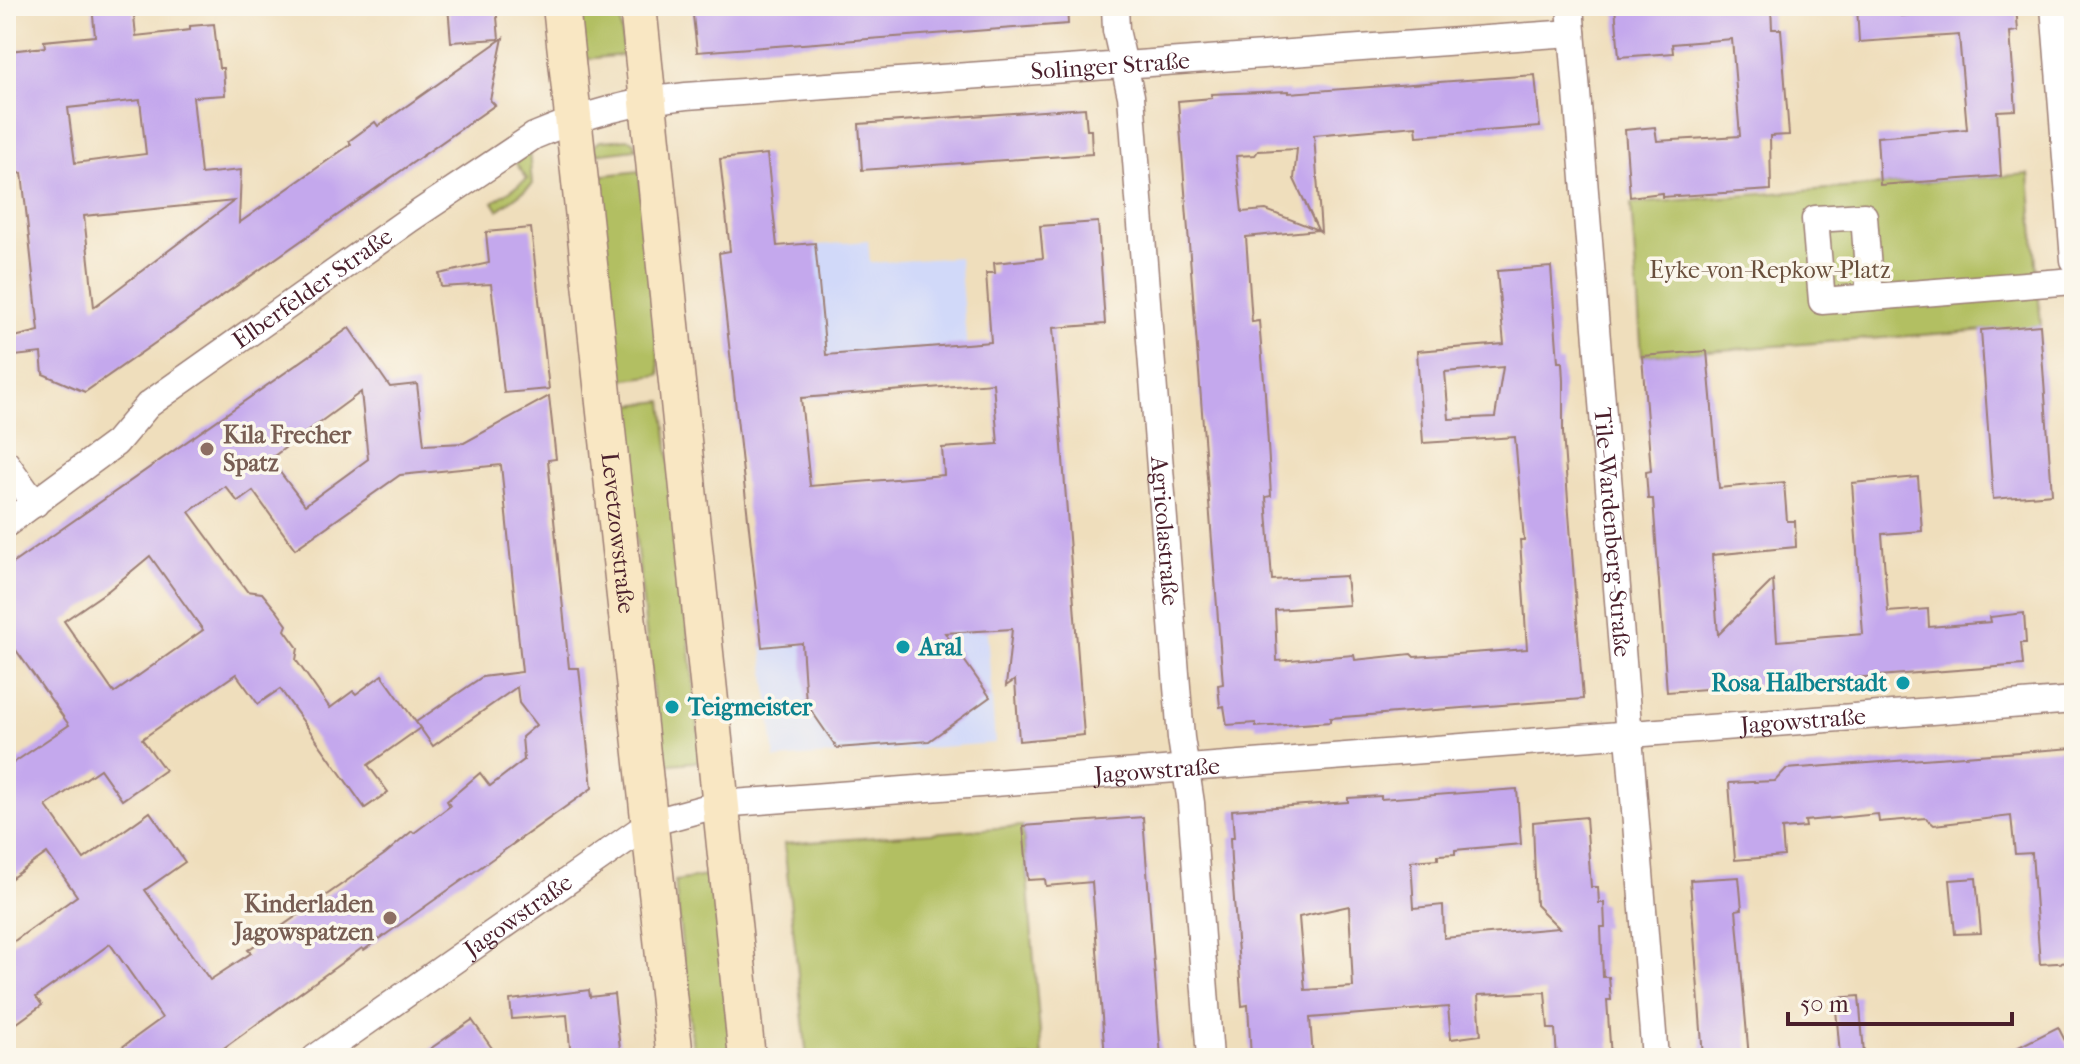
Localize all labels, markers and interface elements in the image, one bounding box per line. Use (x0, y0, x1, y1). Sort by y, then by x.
street label: Solinger Straße (1030, 46, 1191, 85)
street label: Elberfelder Straße (227, 222, 398, 354)
park label: Eyke-von-Repkow-Platz (1649, 256, 1891, 284)
street label: Tile-Wardenberg-Straße (1588, 407, 1637, 658)
place label: Kila Frecher Spatz (223, 421, 352, 477)
marker: Kila Frecher Spatz (198, 440, 216, 458)
street label: Levetzowstraße (595, 451, 641, 615)
street label: Agricolastraße (1145, 454, 1185, 607)
place label: Aral (917, 633, 963, 661)
marker: Aral (894, 638, 912, 656)
place label: Rosa Halberstadt (1711, 669, 1887, 697)
marker: Rosa Halberstadt (1894, 674, 1912, 692)
place label: Teigmeister (687, 693, 813, 721)
marker: Teigmeister (663, 698, 681, 716)
street label: Jagowstraße (1737, 702, 1867, 740)
street label: Jagowstraße (1091, 752, 1221, 789)
street label: Jagowstraße (457, 868, 578, 964)
place label: Kinderladen Jagowspatzen (232, 890, 375, 946)
marker: Kinderladen Jagowspatzen (381, 909, 399, 927)
scale bar (1788, 976, 2012, 1026)
text: 50 m (1800, 990, 1849, 1018)

